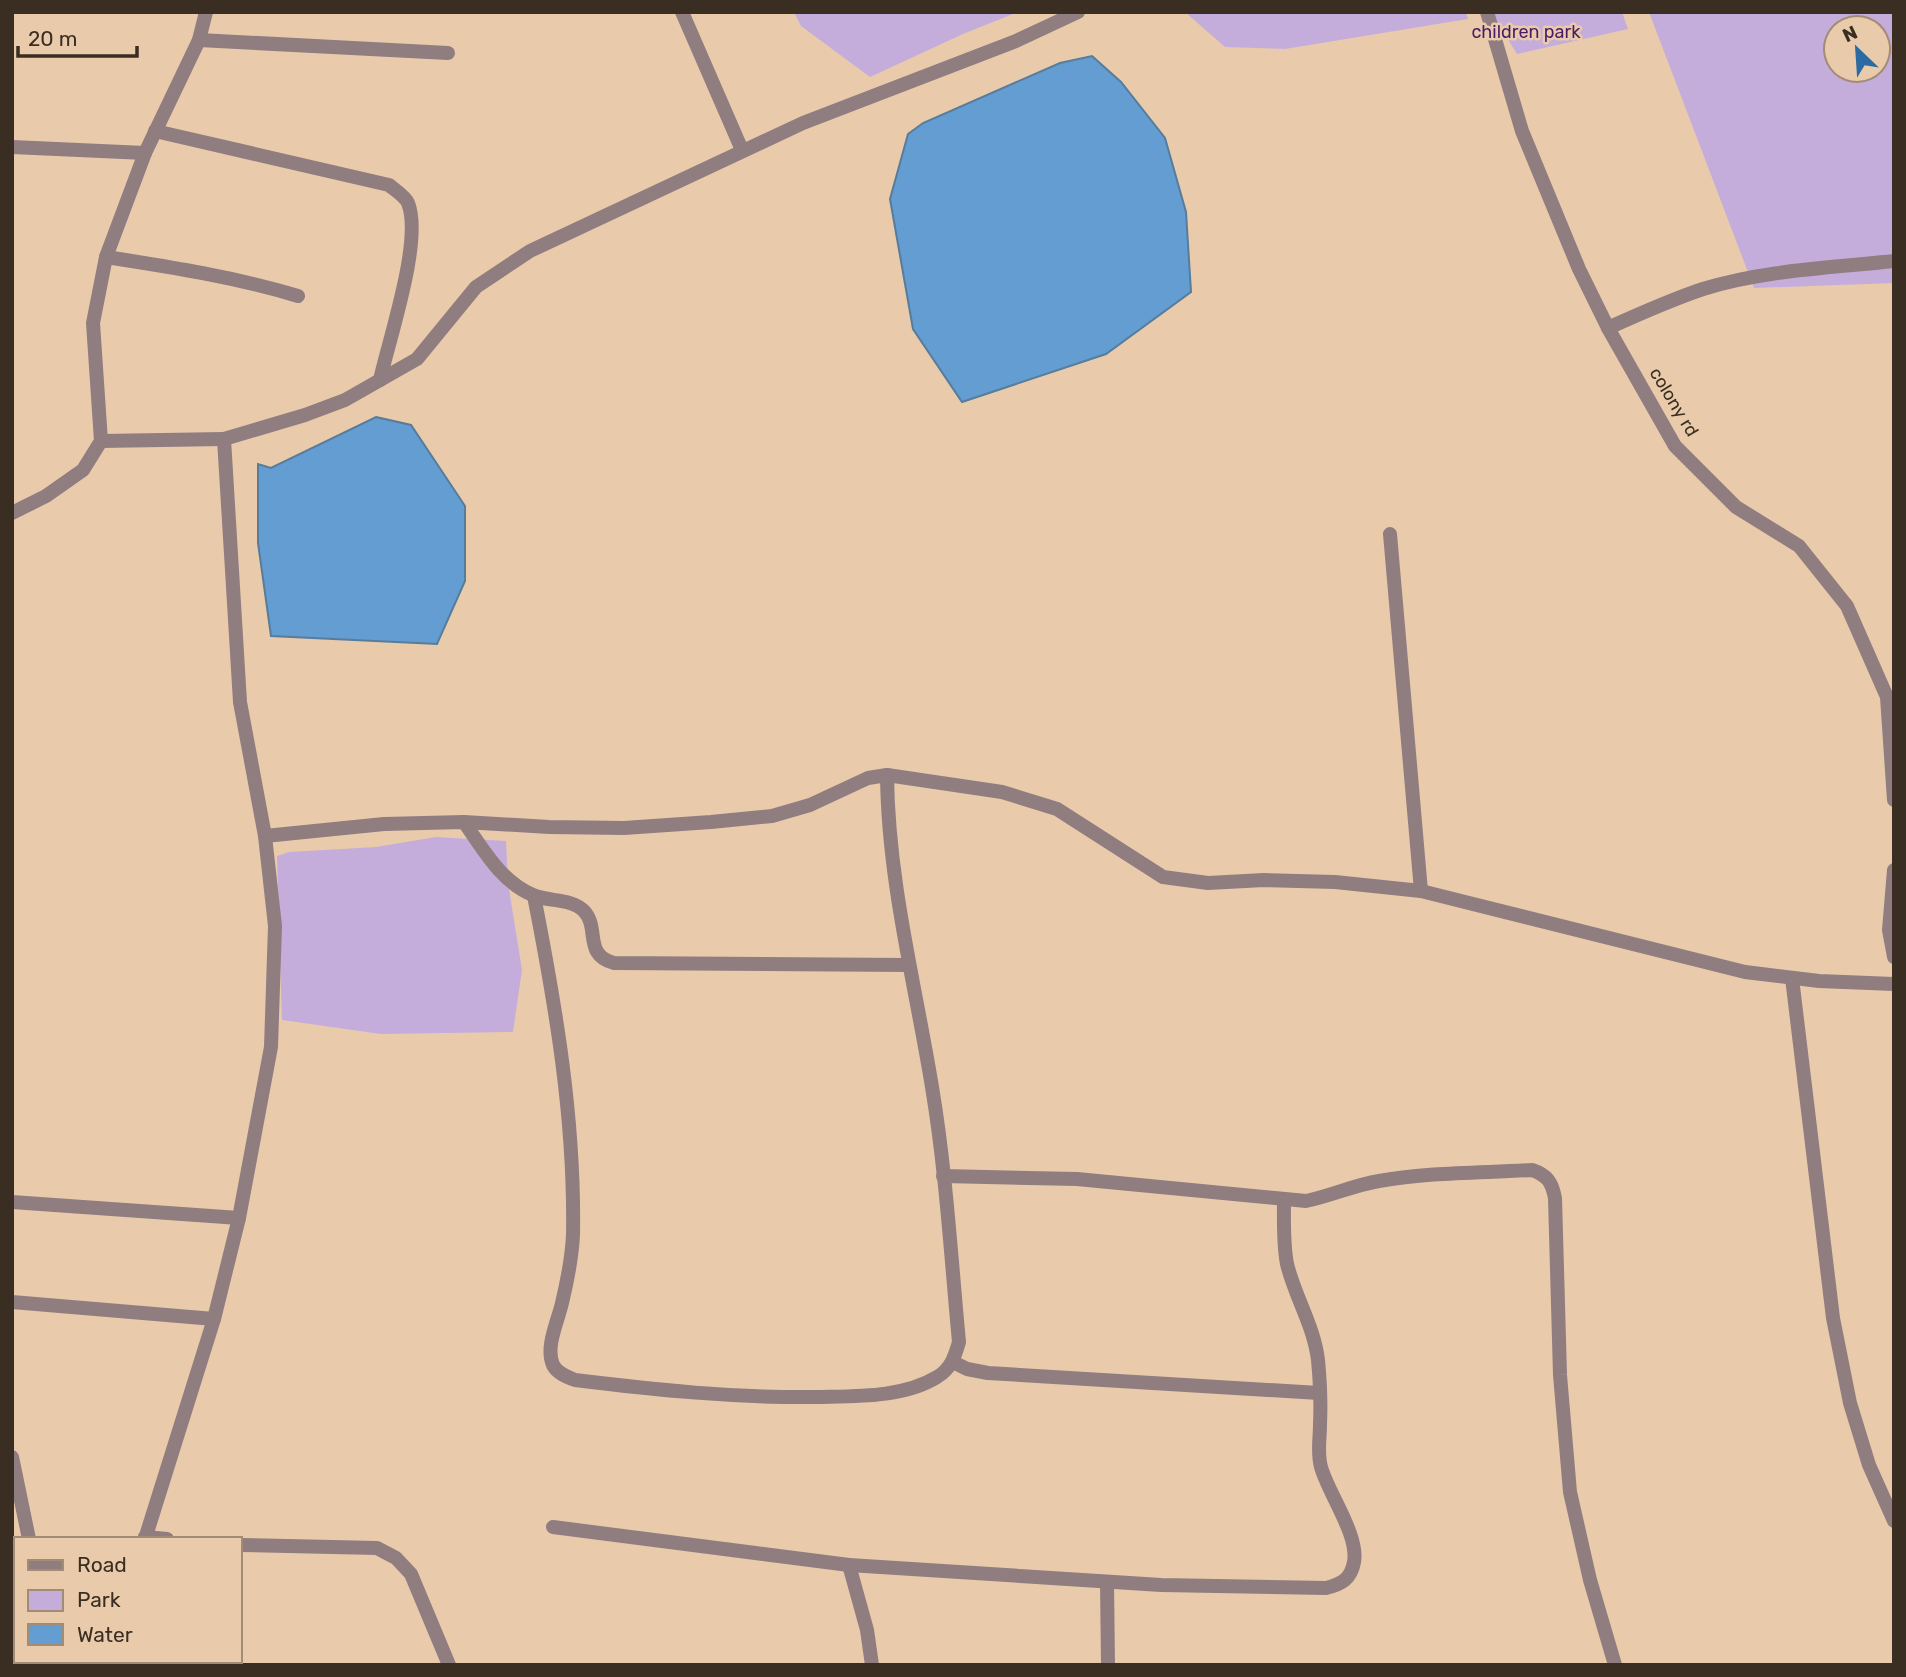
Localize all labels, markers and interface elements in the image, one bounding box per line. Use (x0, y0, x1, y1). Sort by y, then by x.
scale bar (18, 14, 136, 58)
north arrow (1822, 14, 1892, 84)
park label: children park (1471, 21, 1581, 43)
text: N (1839, 21, 1861, 47)
text: 20 m (28, 26, 77, 51)
street label: colony rd (1645, 363, 1703, 441)
legend (14, 1537, 242, 1663)
text: Road (77, 1552, 127, 1577)
text: Park (77, 1587, 121, 1612)
text: Water (77, 1622, 133, 1647)

